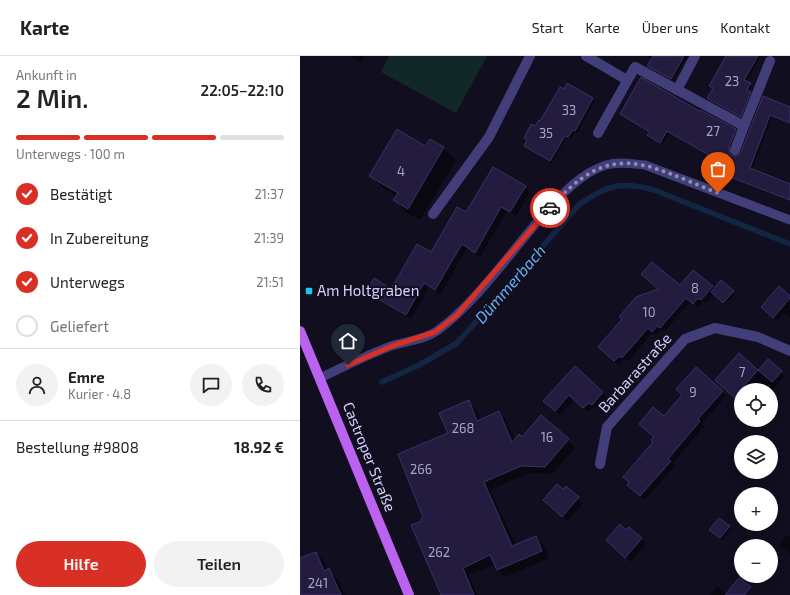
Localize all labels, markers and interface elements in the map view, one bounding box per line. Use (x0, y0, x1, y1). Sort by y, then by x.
text: Karte (20, 16, 70, 39)
text: Start (532, 19, 563, 36)
text: Karte (585, 19, 620, 36)
text: Über uns (642, 19, 698, 36)
text: Kontakt (720, 19, 770, 36)
text: Ankunft in (16, 67, 77, 83)
house number: 23 (725, 73, 739, 89)
text: 22:05–22:10 (201, 81, 284, 99)
text: 2 Min. (16, 82, 88, 113)
house number: 33 (562, 102, 576, 118)
house number: 27 (706, 123, 720, 139)
house number: 35 (539, 125, 553, 141)
text: Unterwegs · 100 m (16, 146, 125, 162)
pin (701, 152, 735, 193)
icon: bag (707, 158, 729, 180)
house number: 4 (397, 163, 405, 179)
icon: check (16, 183, 38, 205)
text: Bestätigt (50, 185, 112, 203)
text: 21:37 (255, 186, 284, 202)
courier (530, 188, 570, 228)
icon: car (539, 197, 561, 219)
icon: check (16, 227, 38, 249)
text: In Zubereitung (50, 229, 149, 247)
text: 21:39 (254, 230, 284, 246)
water label: Dümmerbach (470, 241, 549, 327)
icon: check (16, 271, 38, 293)
text: Unterwegs (50, 273, 125, 291)
text: 21:51 (256, 274, 284, 290)
house number: 8 (691, 280, 699, 296)
place label: Am Holtgraben (317, 281, 419, 299)
marker: Am Holtgraben (304, 286, 314, 296)
house number: 10 (642, 304, 656, 320)
text: Geliefert (50, 317, 109, 335)
pin (331, 324, 365, 365)
street label: Barbarastraße (594, 329, 675, 416)
icon: home (337, 330, 359, 352)
button: person (16, 364, 58, 406)
button: chat (190, 364, 232, 406)
button: phone (242, 364, 284, 406)
house number: 7 (739, 364, 746, 380)
text: Emre (68, 368, 105, 386)
map controls (734, 383, 778, 583)
button: locate (734, 383, 778, 427)
house number: 9 (689, 384, 697, 400)
text: Kurier · 4.8 (68, 386, 131, 402)
street label: Castroper Straße (340, 399, 400, 514)
house number: 268 (452, 420, 474, 436)
house number: 16 (541, 429, 553, 445)
button: layers (734, 435, 778, 479)
text: Bestellung #9808 (16, 438, 139, 456)
text: 18.92 € (234, 438, 284, 456)
house number: 266 (410, 461, 432, 477)
button: + (734, 487, 778, 531)
button: − (734, 539, 778, 583)
button: Hilfe (16, 541, 146, 587)
button: Teilen (154, 541, 284, 587)
house number: 262 (428, 544, 450, 560)
house number: 241 (308, 575, 328, 591)

